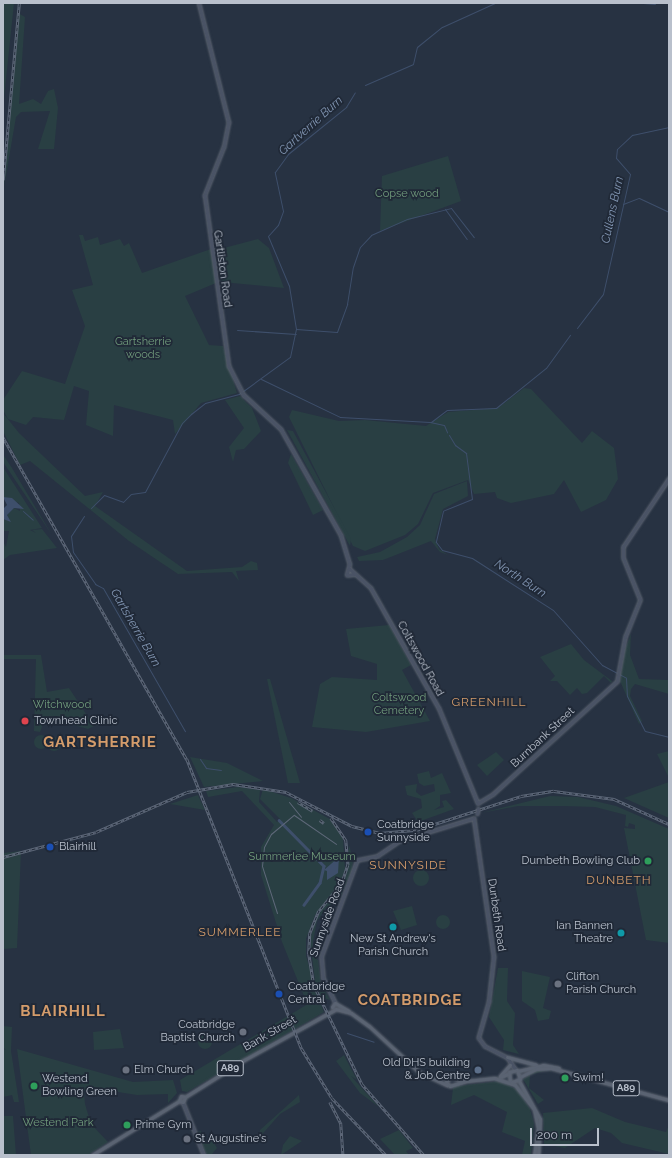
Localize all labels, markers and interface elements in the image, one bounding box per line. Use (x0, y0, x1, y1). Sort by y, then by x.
water label: Gartverrie Burn (276, 94, 346, 158)
water label: Cullens Burn (599, 175, 627, 245)
park label: Copse wood (375, 187, 439, 201)
street label: Gartliston Road (210, 230, 234, 308)
park label: Gartsherrie woods (115, 336, 171, 362)
water label: North Burn (491, 557, 549, 601)
water label: Gartsherrie Burn (107, 586, 163, 670)
street label: Coltswood Road (394, 619, 446, 699)
park label: Coltswood Cemetery (372, 692, 426, 718)
district label: GREENHILL (451, 696, 527, 710)
park label: Witchwood (33, 698, 91, 712)
street label: Burnbank Street (508, 705, 578, 771)
place label: Townhead Clinic (34, 714, 117, 728)
marker: Townhead Clinic (19, 715, 31, 727)
district label: GARTSHERRIE (43, 734, 157, 752)
place label: Coatbridge Sunnyside (377, 819, 434, 845)
marker: Coatbridge Sunnyside (362, 826, 374, 838)
place label: Blairhill (59, 840, 96, 854)
marker: Blairhill (44, 841, 56, 853)
park label: Summerlee Museum (248, 850, 356, 864)
place label: Dumbeth Bowling Club (522, 854, 640, 868)
marker: Dumbeth Bowling Club (643, 856, 653, 866)
district label: SUNNYSIDE (369, 859, 447, 873)
district label: DUNBETH (586, 874, 652, 888)
street label: Sunnyside Road (308, 877, 348, 959)
street label: Dunbeth Road (484, 878, 508, 952)
place label: Ian Bannen Theatre (556, 920, 613, 946)
marker: New St Andrew's Parish Church (388, 922, 398, 932)
district label: SUMMERLEE (198, 926, 282, 940)
marker: Ian Bannen Theatre (616, 928, 626, 938)
place label: New St Andrew's Parish Church (350, 933, 436, 959)
place label: Clifton Parish Church (566, 971, 636, 997)
marker: Clifton Parish Church (553, 979, 563, 989)
place label: Coatbridge Central (288, 981, 345, 1007)
marker: Coatbridge Central (273, 988, 285, 1000)
district label: COATBRIDGE (358, 992, 462, 1010)
district label: BLAIRHILL (20, 1003, 106, 1021)
street label: Bank Street (241, 1014, 299, 1054)
place label: Coatbridge Baptist Church (160, 1019, 235, 1045)
marker: Coatbridge Baptist Church (238, 1027, 248, 1037)
place label: Old DHS building & Job Centre (382, 1057, 470, 1083)
road number: A89 (216, 1060, 244, 1076)
place label: Elm Church (134, 1063, 193, 1077)
marker: Elm Church (121, 1065, 131, 1075)
marker: Old DHS building & Job Centre (473, 1065, 483, 1075)
place label: Swim! (573, 1071, 604, 1085)
place label: Westend Bowling Green (42, 1073, 117, 1099)
marker: Swim! (560, 1073, 570, 1083)
road number: A89 (612, 1080, 640, 1096)
marker: Westend Bowling Green (29, 1081, 39, 1091)
park label: Westend Park (22, 1116, 94, 1130)
place label: Prime Gym (135, 1118, 191, 1132)
marker: Prime Gym (122, 1120, 132, 1130)
scale bar (532, 1120, 601, 1146)
text: 200 m (537, 1128, 572, 1142)
place label: St Augustine's (195, 1132, 267, 1146)
marker: St Augustine's (182, 1134, 192, 1144)

